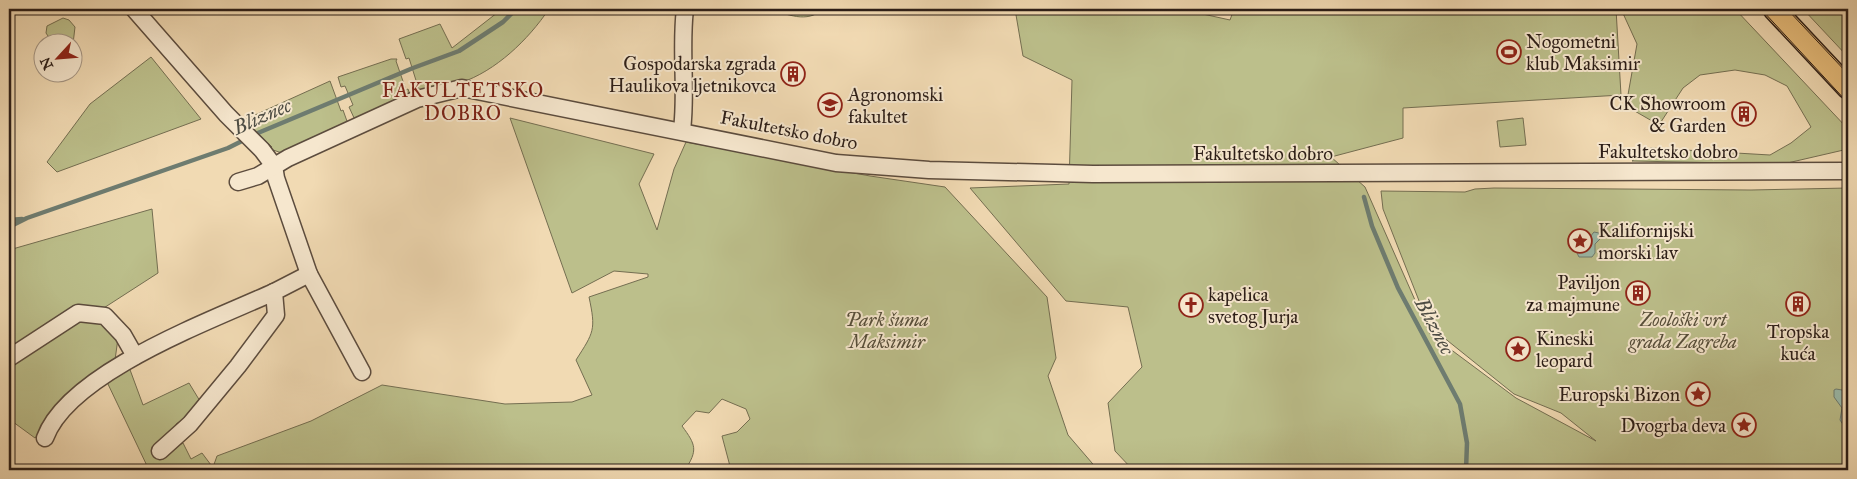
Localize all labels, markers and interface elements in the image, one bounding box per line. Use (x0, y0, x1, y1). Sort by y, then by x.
place label: Nogometni klub Maksimir (1526, 30, 1641, 75)
north arrow (32, 32, 82, 82)
sports icon: Nogometni klub Maksimir (1496, 39, 1522, 65)
place label: Gospodarska zgrada Haulikova ljetnikovca (609, 52, 777, 97)
text: N (36, 54, 57, 73)
building icon: Gospodarska zgrada Haulikova ljetnikovca (780, 61, 806, 87)
district label: FAKULTETSKO DOBRO (382, 78, 544, 125)
place label: Agronomski fakultet (847, 83, 943, 128)
water label: Bliznec (228, 92, 296, 140)
school or university icon: Agronomski fakultet (817, 92, 843, 118)
place label: CK Showroom & Garden (1610, 92, 1726, 137)
building icon: CK Showroom & Garden (1731, 101, 1757, 127)
street label: Fakultetsko dobro (718, 105, 860, 155)
street label: Fakultetsko dobro (1598, 140, 1738, 163)
street label: Fakultetsko dobro (1193, 142, 1333, 165)
place label: Kalifornijski morski lav (1598, 219, 1694, 264)
place icon: Kalifornijski morski lav (1567, 228, 1593, 254)
place label: Paviljon za majmune (1526, 271, 1620, 316)
building icon: Paviljon za majmune (1625, 280, 1651, 306)
place label: kapelica svetog Jurja (1208, 283, 1299, 329)
building icon: Tropska kuća (1785, 291, 1811, 317)
church icon: kapelica svetog Jurja (1178, 292, 1204, 318)
water label: Bliznec (1410, 292, 1460, 359)
park label: Park šuma Maksimir (845, 308, 929, 353)
park label: Zoološki vrt grada Zagreba (1627, 308, 1737, 353)
place label: Tropska kuća (1767, 320, 1830, 365)
place label: Kineski leopard (1536, 327, 1594, 372)
place icon: Kineski leopard (1505, 336, 1531, 362)
place icon: Europski Bizon (1685, 381, 1711, 407)
place label: Europski Bizon (1559, 383, 1680, 406)
place icon: Dvogrba deva (1731, 412, 1757, 438)
place label: Dvogrba deva (1621, 414, 1727, 438)

